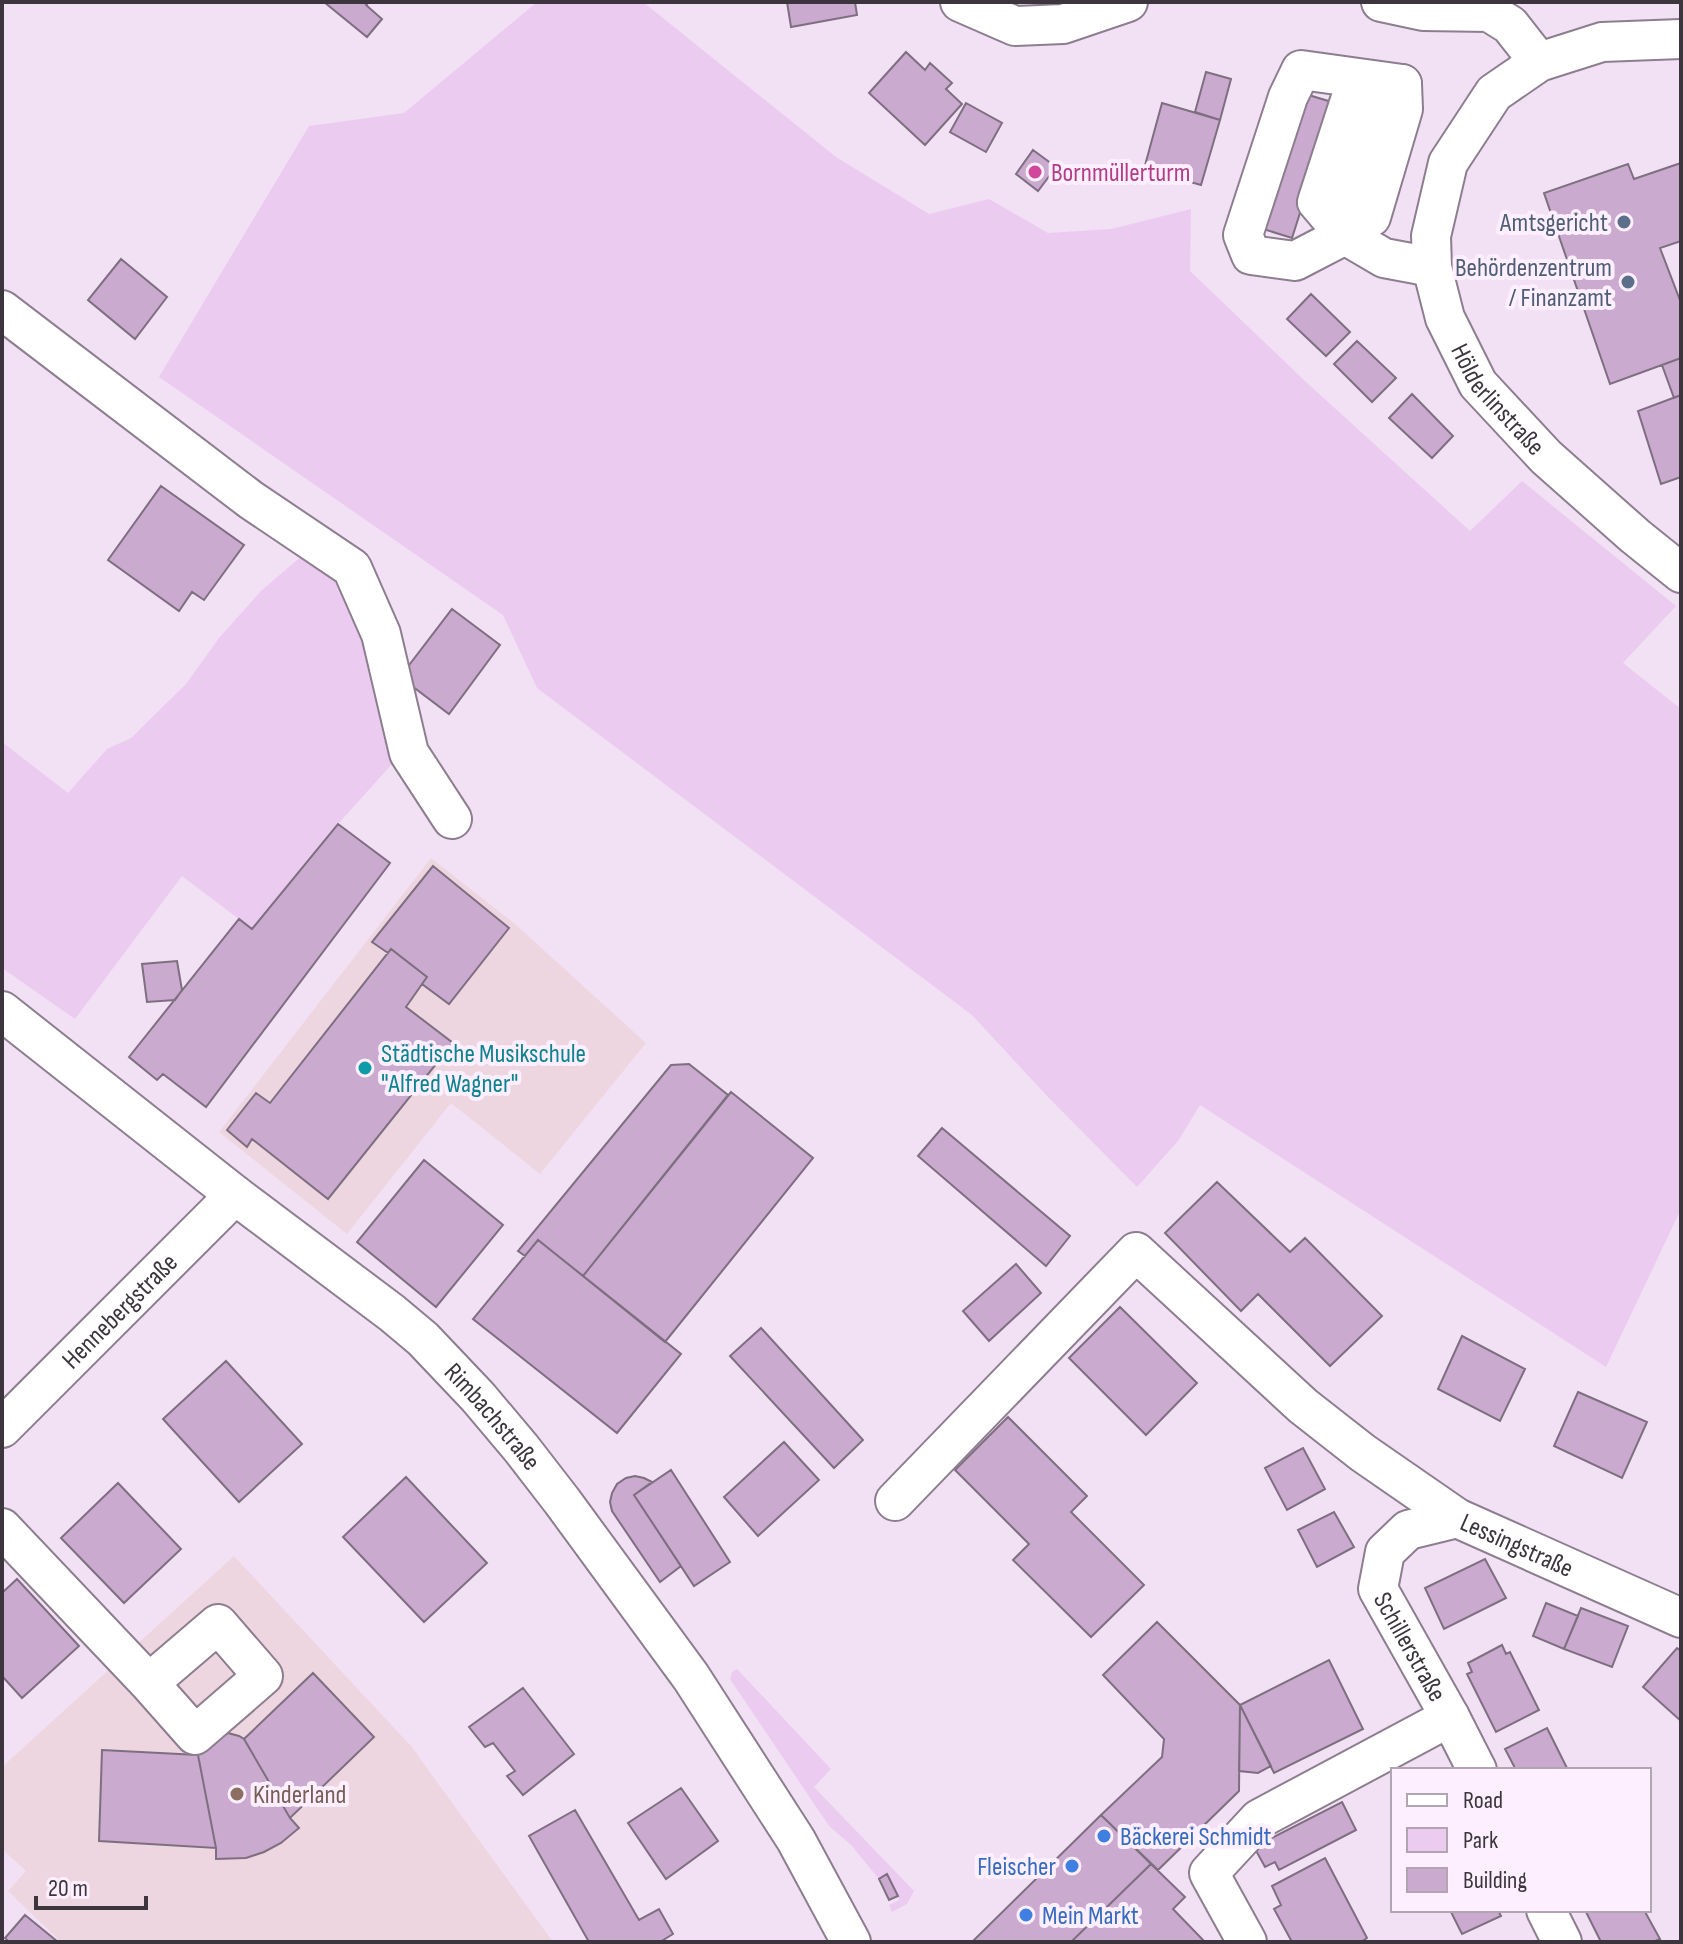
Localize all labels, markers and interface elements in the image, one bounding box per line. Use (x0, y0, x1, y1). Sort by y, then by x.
place label: Bornmüllerturm (1051, 158, 1190, 189)
marker: Bornmüllerturm (1026, 163, 1044, 181)
place label: Amtsgericht (1499, 208, 1608, 239)
marker: Amtsgericht (1615, 213, 1633, 231)
place label: Behördenzentrum / Finanzamt (1455, 253, 1612, 314)
marker: Behördenzentrum / Finanzamt (1619, 273, 1637, 291)
street label: Hölderlinstraße (1443, 339, 1551, 462)
place label: Städtische Musikschule "Alfred Wagner" (381, 1039, 586, 1100)
marker: Städtische Musikschule "Alfred Wagner" (356, 1059, 374, 1077)
street label: Hennebergstraße (56, 1248, 185, 1376)
street label: Rimbachstraße (437, 1357, 546, 1477)
street label: Lessingstraße (1455, 1508, 1578, 1585)
street label: Schillerstraße (1366, 1587, 1452, 1707)
legend (1391, 1768, 1651, 1912)
place label: Kinderland (253, 1780, 346, 1811)
marker: Kinderland (228, 1785, 246, 1803)
text: Road (1463, 1786, 1503, 1815)
place label: Bäckerei Schmidt (1120, 1822, 1272, 1853)
text: Park (1463, 1826, 1498, 1855)
marker: Bäckerei Schmidt (1095, 1827, 1113, 1845)
place label: Fleischer (977, 1852, 1057, 1883)
marker: Fleischer (1063, 1857, 1081, 1875)
scale bar (36, 1860, 146, 1910)
text: Building (1463, 1866, 1527, 1895)
text: 20 m (48, 1874, 88, 1903)
place label: Mein Markt (1042, 1901, 1139, 1932)
marker: Mein Markt (1017, 1906, 1035, 1924)

